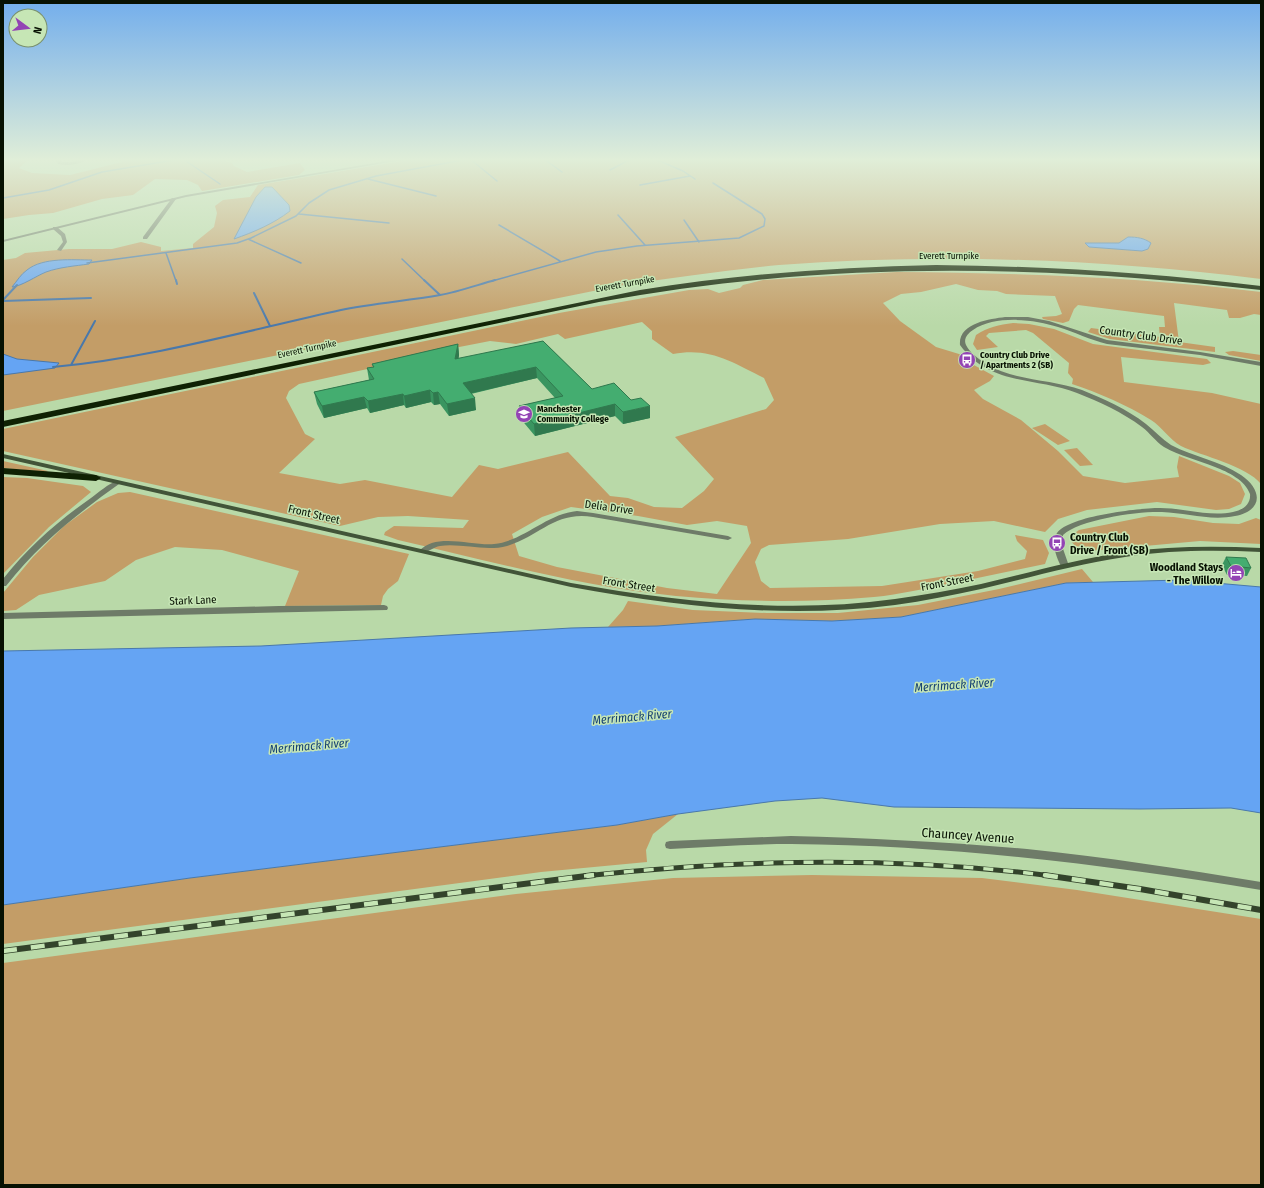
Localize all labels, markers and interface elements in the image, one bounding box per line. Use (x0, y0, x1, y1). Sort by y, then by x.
north arrow (8, 8, 48, 48)
text: N (30, 26, 44, 35)
street label: Everett Turnpike (919, 251, 979, 261)
street label: Everett Turnpike (595, 274, 656, 294)
street label: Country Club Drive (1099, 323, 1183, 348)
street label: Everett Turnpike (277, 338, 338, 360)
bus stop icon: Country Club Drive / Apartments 2 (SB) (957, 350, 977, 370)
place label: Country Club Drive / Apartments 2 (SB) (980, 350, 1053, 370)
school or university icon: Manchester Community College (514, 404, 534, 424)
place label: Manchester Community College (537, 404, 609, 424)
street label: Delia Drive (584, 498, 634, 517)
street label: Front Street (287, 502, 341, 527)
place label: Country Club Drive / Front (SB) (1070, 531, 1149, 557)
bus stop icon: Country Club Drive / Front (SB) (1047, 533, 1067, 553)
place label: Woodland Stays - The Willow (1150, 561, 1223, 587)
hotel icon: Woodland Stays - The Willow (1226, 563, 1246, 583)
street label: Front Street (920, 571, 975, 594)
street label: Front Street (602, 574, 656, 595)
street label: Stark Lane (169, 593, 217, 608)
water label: Merrimack River (914, 675, 995, 695)
water label: Merrimack River (592, 706, 673, 727)
water label: Merrimack River (269, 735, 350, 756)
street label: Chauncey Avenue (921, 825, 1015, 846)

